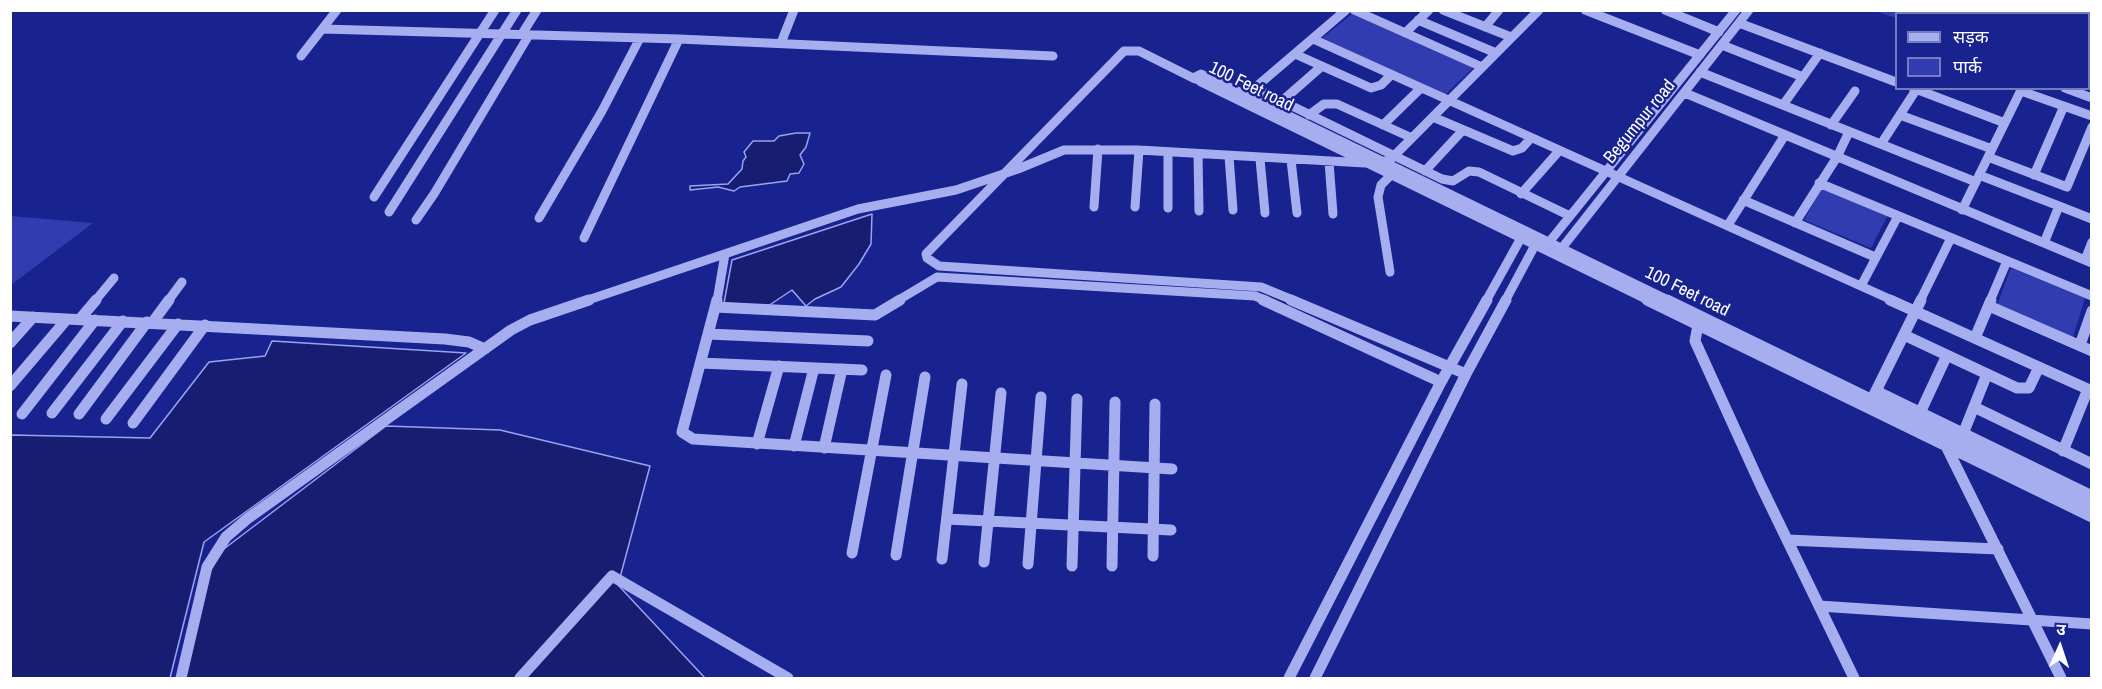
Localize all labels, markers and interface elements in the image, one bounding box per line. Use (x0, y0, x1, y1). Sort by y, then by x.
legend (1895, 12, 2090, 90)
text: सड़क (1953, 24, 1989, 49)
text: पार्क (1953, 54, 1982, 79)
street label: 100 Feet road (1205, 57, 1297, 117)
street label: Begumpur road (1600, 76, 1680, 168)
street label: 100 Feet road (1641, 262, 1733, 322)
north arrow (2030, 617, 2090, 677)
text: उ (2056, 618, 2066, 640)

